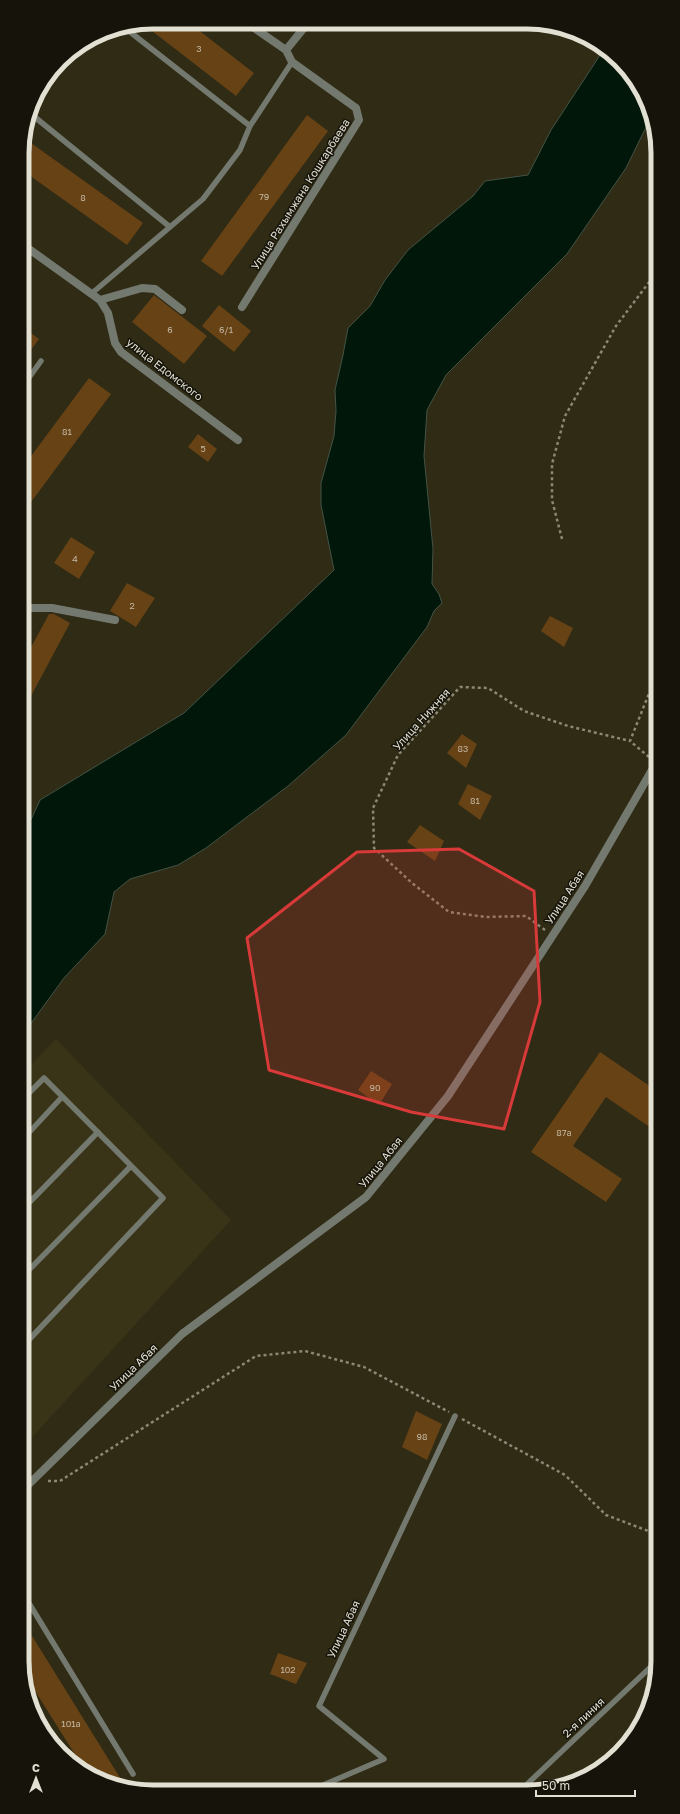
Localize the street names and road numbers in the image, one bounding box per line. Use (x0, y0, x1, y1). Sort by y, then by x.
street label: Улица Рахымжана Кошкарбаева (248, 116, 352, 272)
street label: улица Едомского (124, 335, 206, 403)
street label: Улица Нижняя (390, 685, 452, 753)
street label: Улица Абая (542, 868, 586, 926)
street label: Улица Абая (355, 1134, 405, 1190)
street label: Улица Абая (106, 1341, 160, 1393)
street label: Улица Абая (324, 1598, 362, 1660)
street label: 2-я линия (559, 1694, 607, 1740)

